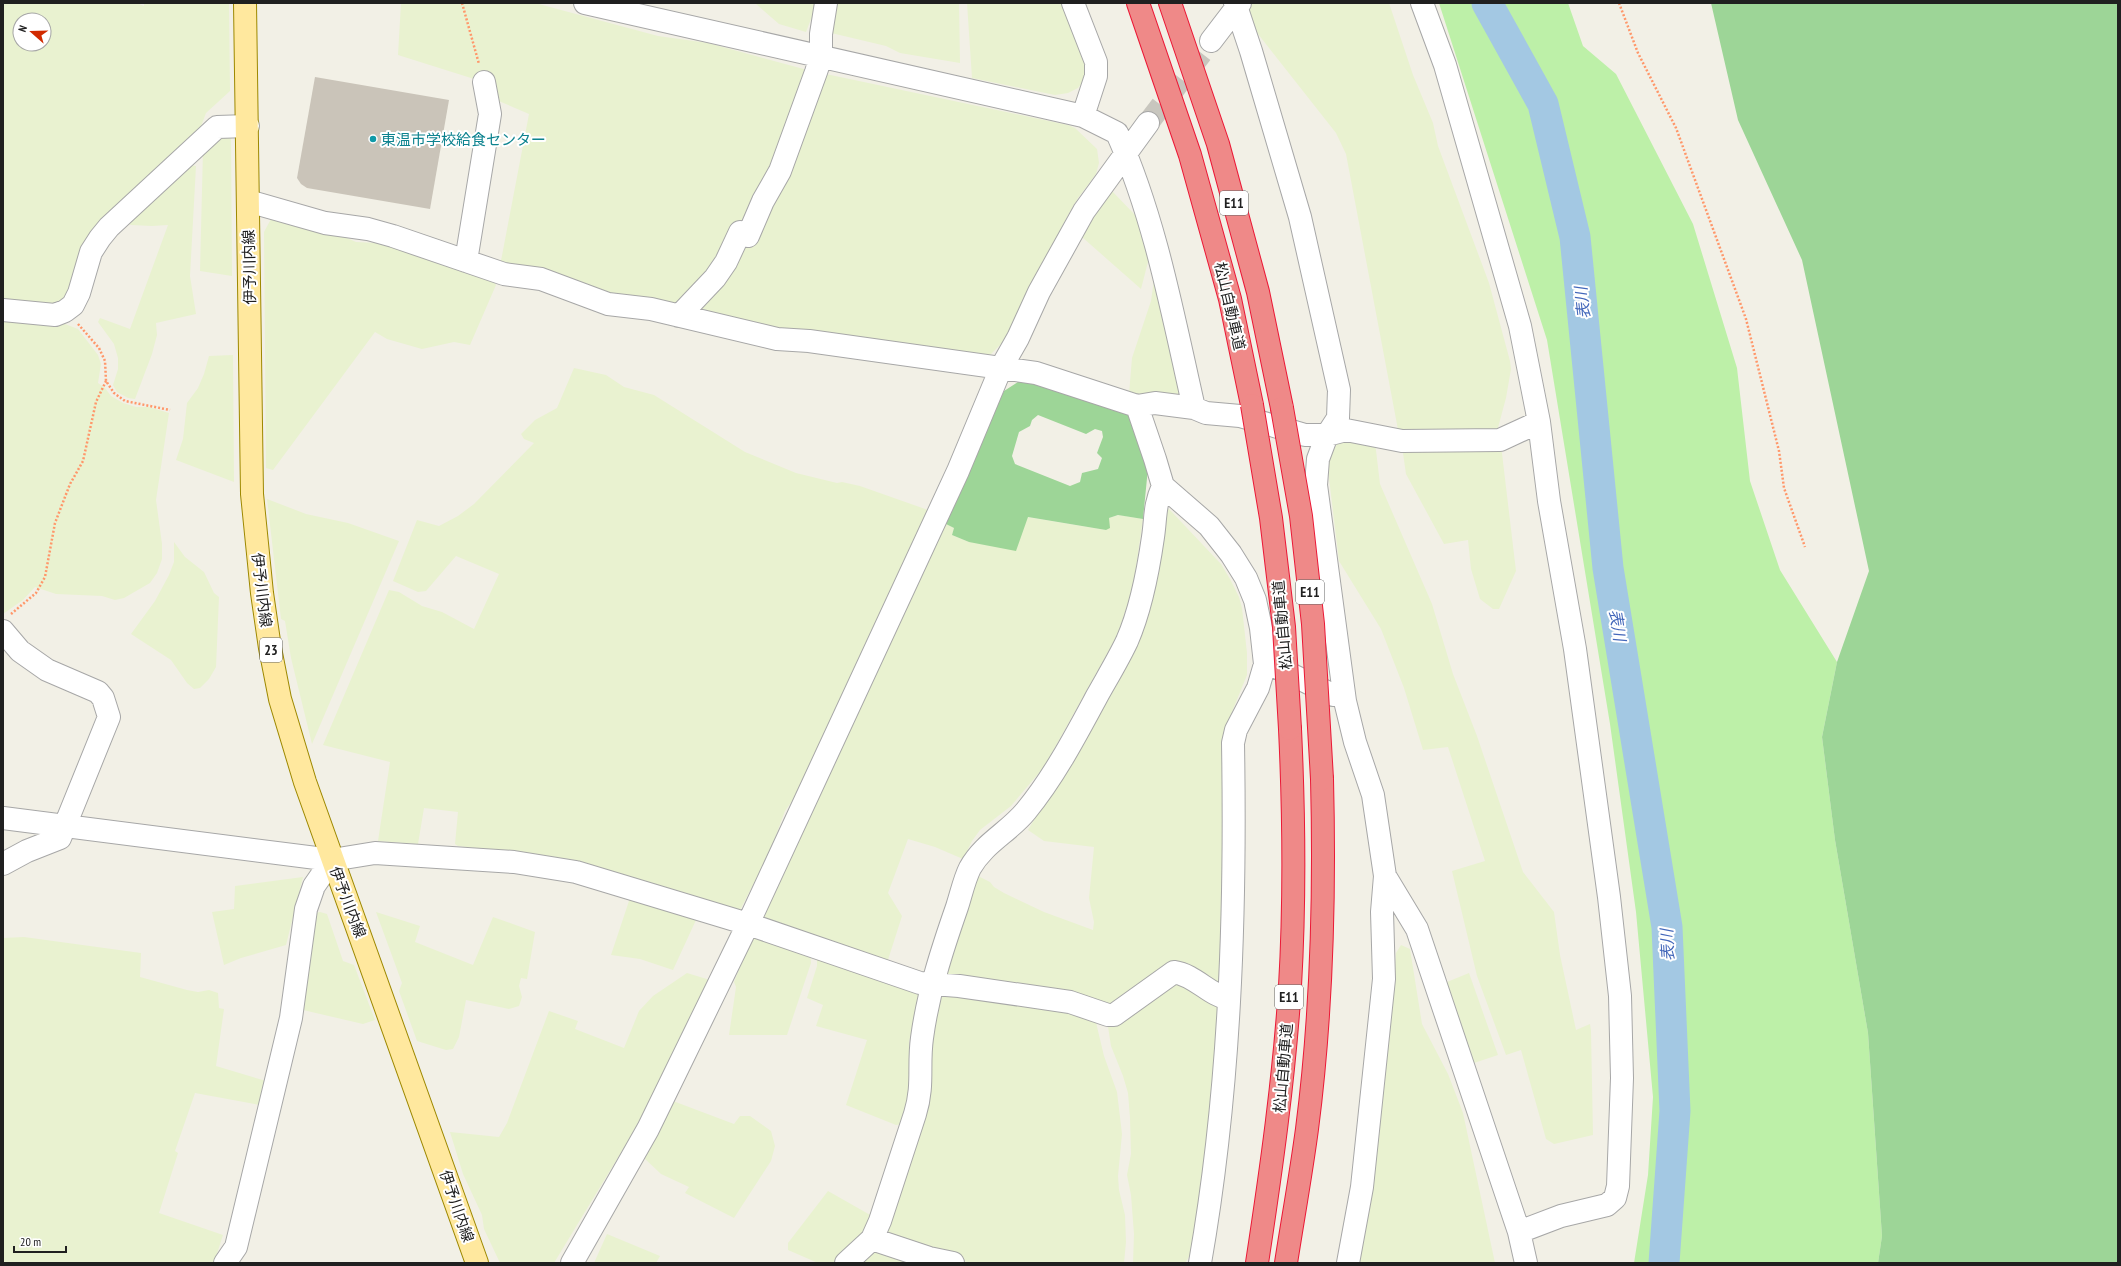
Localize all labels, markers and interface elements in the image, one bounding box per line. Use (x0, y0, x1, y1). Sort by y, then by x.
north arrow (12, 12, 52, 52)
text: N (15, 23, 30, 34)
place label: 東温市学校給食センター (381, 130, 546, 149)
marker: 東温市学校給食センター (368, 134, 378, 144)
road number: E11 (1220, 191, 1248, 215)
street label: 伊予川内線 (239, 229, 259, 305)
street label: 松山自動車道 (1211, 260, 1249, 352)
water label: 表川 (1570, 284, 1594, 320)
street label: 伊予川内線 (248, 552, 276, 628)
street label: 松山自動車道 (1269, 579, 1295, 671)
road number: E11 (1296, 580, 1324, 604)
water label: 表川 (1606, 608, 1631, 644)
road number: 23 (260, 638, 282, 662)
street label: 伊予川内線 (326, 864, 370, 940)
water label: 表川 (1656, 927, 1678, 962)
road number: E11 (1275, 985, 1303, 1009)
street label: 松山自動車道 (1270, 1022, 1296, 1114)
street label: 伊予川内線 (436, 1167, 478, 1245)
scale bar (14, 1228, 66, 1254)
text: 20 m (20, 1234, 41, 1249)

